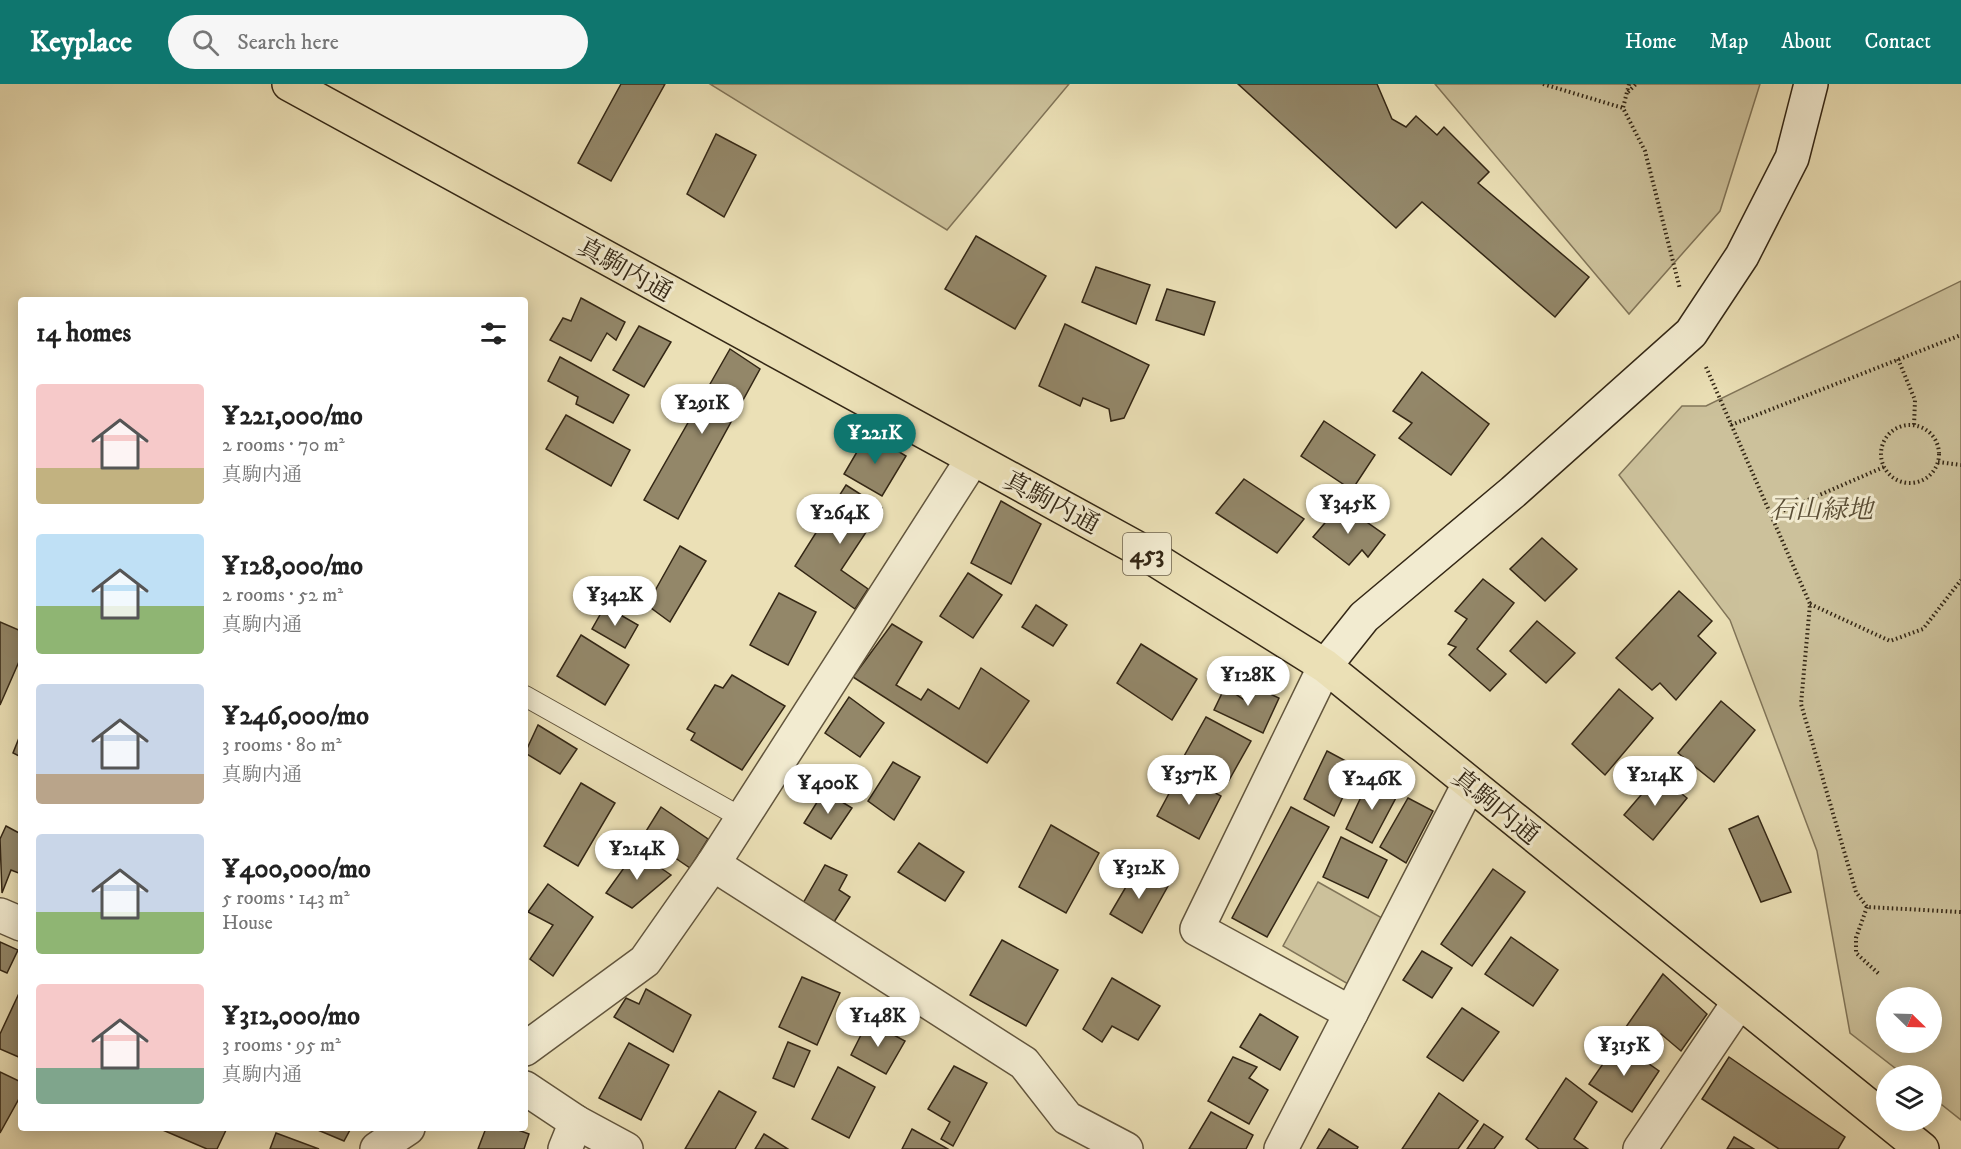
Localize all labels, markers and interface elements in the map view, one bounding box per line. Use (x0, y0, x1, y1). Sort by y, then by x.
search box (168, 15, 588, 69)
text: Keyplace (30, 25, 132, 60)
icon: search (189, 26, 222, 59)
text: Search here (237, 29, 339, 56)
text: Home (1625, 29, 1677, 55)
text: Map (1710, 29, 1748, 55)
text: About (1781, 29, 1832, 55)
text: Contact (1865, 29, 1931, 55)
street label: 真駒内通 (571, 231, 678, 310)
text: 14 homes (36, 317, 131, 350)
icon: filters (477, 317, 510, 350)
pin: ¥291K (660, 384, 744, 435)
text: ¥291K (675, 391, 729, 416)
text: ¥221,000/mo (222, 400, 363, 433)
icon: home (84, 408, 156, 480)
pin: ¥221K (833, 414, 917, 465)
text: ¥221K (848, 421, 902, 446)
text: 2 rooms · 70 m² (222, 433, 345, 458)
text: 真駒内通 (222, 463, 302, 488)
street label: 真駒内通 (998, 464, 1105, 542)
pin: ¥345K (1306, 484, 1390, 535)
text: ¥345K (1320, 491, 1376, 516)
pin: ¥264K (798, 494, 882, 545)
park label: 石山緑地 (1769, 494, 1876, 527)
text: ¥264K (810, 501, 870, 526)
road number: 453 (1123, 533, 1171, 575)
text: ¥128,000/mo (222, 550, 363, 583)
icon: home (84, 558, 156, 630)
pin: ¥342K (573, 576, 657, 627)
text: 2 rooms · 52 m² (222, 583, 343, 608)
text: ¥342K (587, 583, 643, 608)
text: 真駒内通 (222, 613, 302, 638)
pin: ¥128K (1206, 656, 1290, 707)
text: ¥128K (1221, 663, 1275, 688)
text: ¥246,000/mo (222, 700, 369, 733)
icon: home (84, 708, 156, 780)
text: 3 rooms · 80 m² (222, 733, 342, 758)
pin: ¥357K (1147, 755, 1231, 806)
pin: ¥214K (1613, 756, 1697, 807)
pin: ¥246K (1330, 760, 1414, 811)
text: ¥357K (1161, 762, 1217, 787)
street label: 真駒内通 (1444, 762, 1546, 853)
text: 真駒内通 (222, 763, 302, 788)
text: ¥214K (1627, 763, 1683, 788)
pin: ¥400K (786, 764, 870, 815)
text: ¥246K (1342, 767, 1402, 792)
text: ¥400K (798, 771, 858, 796)
pin: ¥214K (595, 830, 679, 881)
text: ¥214K (609, 837, 665, 862)
pin: ¥312K (1097, 849, 1181, 900)
text: ¥400,000/mo (222, 853, 371, 886)
text: ¥312K (1113, 856, 1165, 881)
icon: home (84, 858, 156, 930)
text: 5 rooms · 143 m² (222, 886, 350, 911)
text: House (222, 911, 273, 936)
north arrow (1876, 987, 1942, 1053)
map controls (1876, 987, 1942, 1131)
pin: ¥148K (836, 997, 920, 1048)
text: ¥312,000/mo (222, 1000, 360, 1033)
text: ¥148K (850, 1004, 906, 1029)
icon: home (84, 1008, 156, 1080)
pin: ¥315K (1582, 1026, 1666, 1077)
text: 3 rooms · 95 m² (222, 1033, 341, 1058)
text: ¥315K (1598, 1033, 1650, 1058)
text: 真駒内通 (222, 1063, 302, 1088)
button: layers (1876, 1065, 1942, 1131)

